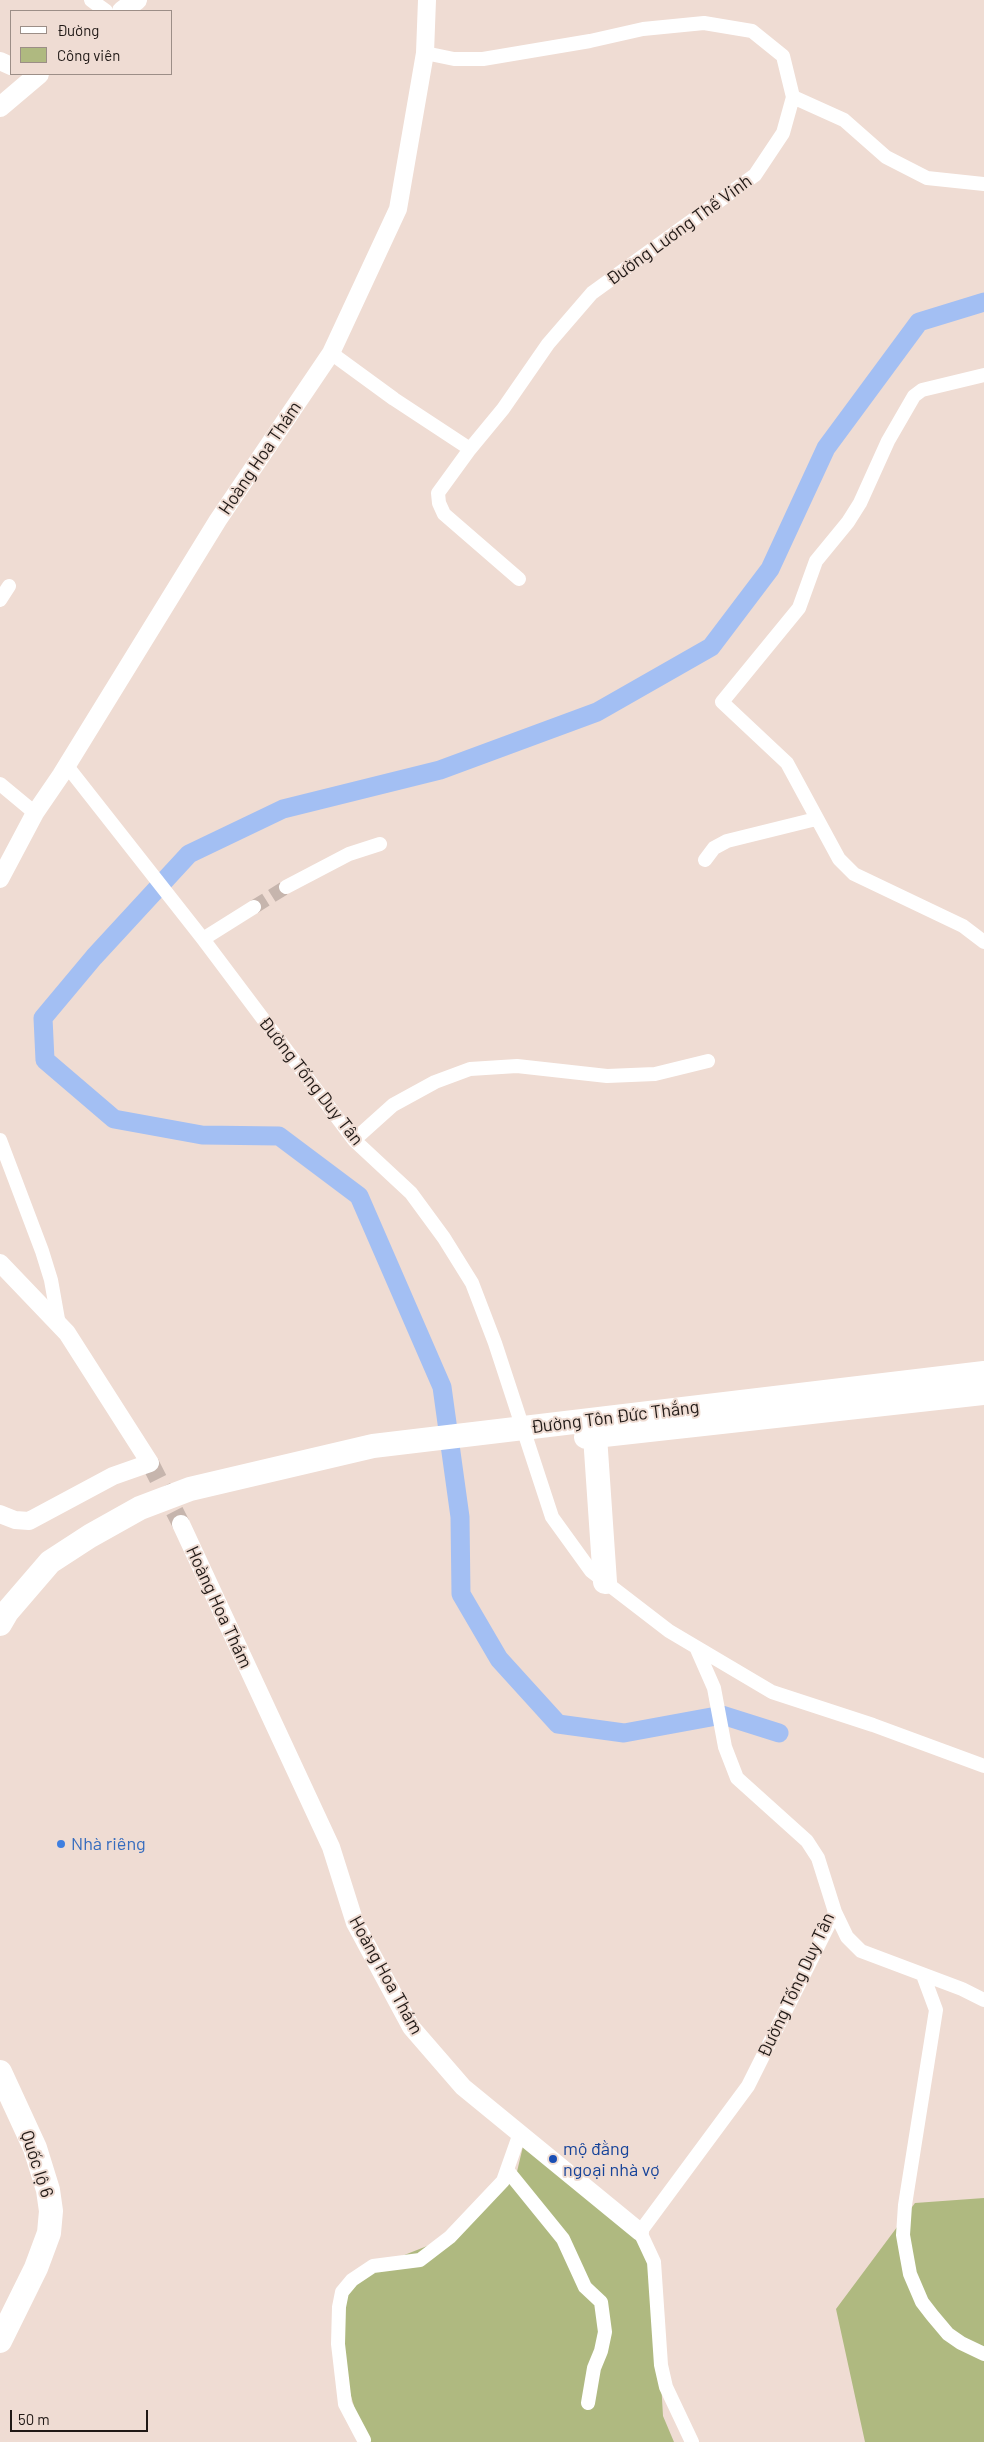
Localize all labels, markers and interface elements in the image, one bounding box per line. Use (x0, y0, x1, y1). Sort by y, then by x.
legend (10, 10, 172, 75)
text: Đường (57, 21, 99, 39)
text: Công viên (57, 46, 120, 64)
street label: Đường Lương Thế Vinh (602, 170, 756, 290)
street label: Hoàng Hoa Thám (214, 397, 306, 519)
street label: Đường Tống Duy Tân (254, 1012, 368, 1150)
street label: Đường Tôn Đức Thắng (530, 1396, 700, 1438)
street label: Hoàng Hoa Thám (181, 1543, 257, 1671)
place label: Nhà riêng (71, 1833, 146, 1855)
marker: Nhà riêng (55, 1838, 67, 1850)
street label: Đường Tống Duy Tân (753, 1909, 839, 2061)
street label: Hoàng Hoa Thám (345, 1912, 427, 2038)
street label: Quốc lộ 6 (16, 2128, 58, 2200)
place label: mộ đằng ngoại nhà vợ (563, 2138, 660, 2180)
marker: mộ đằng ngoại nhà vợ (547, 2153, 559, 2165)
scale bar (12, 2400, 150, 2432)
text: 50 m (18, 2410, 50, 2428)

